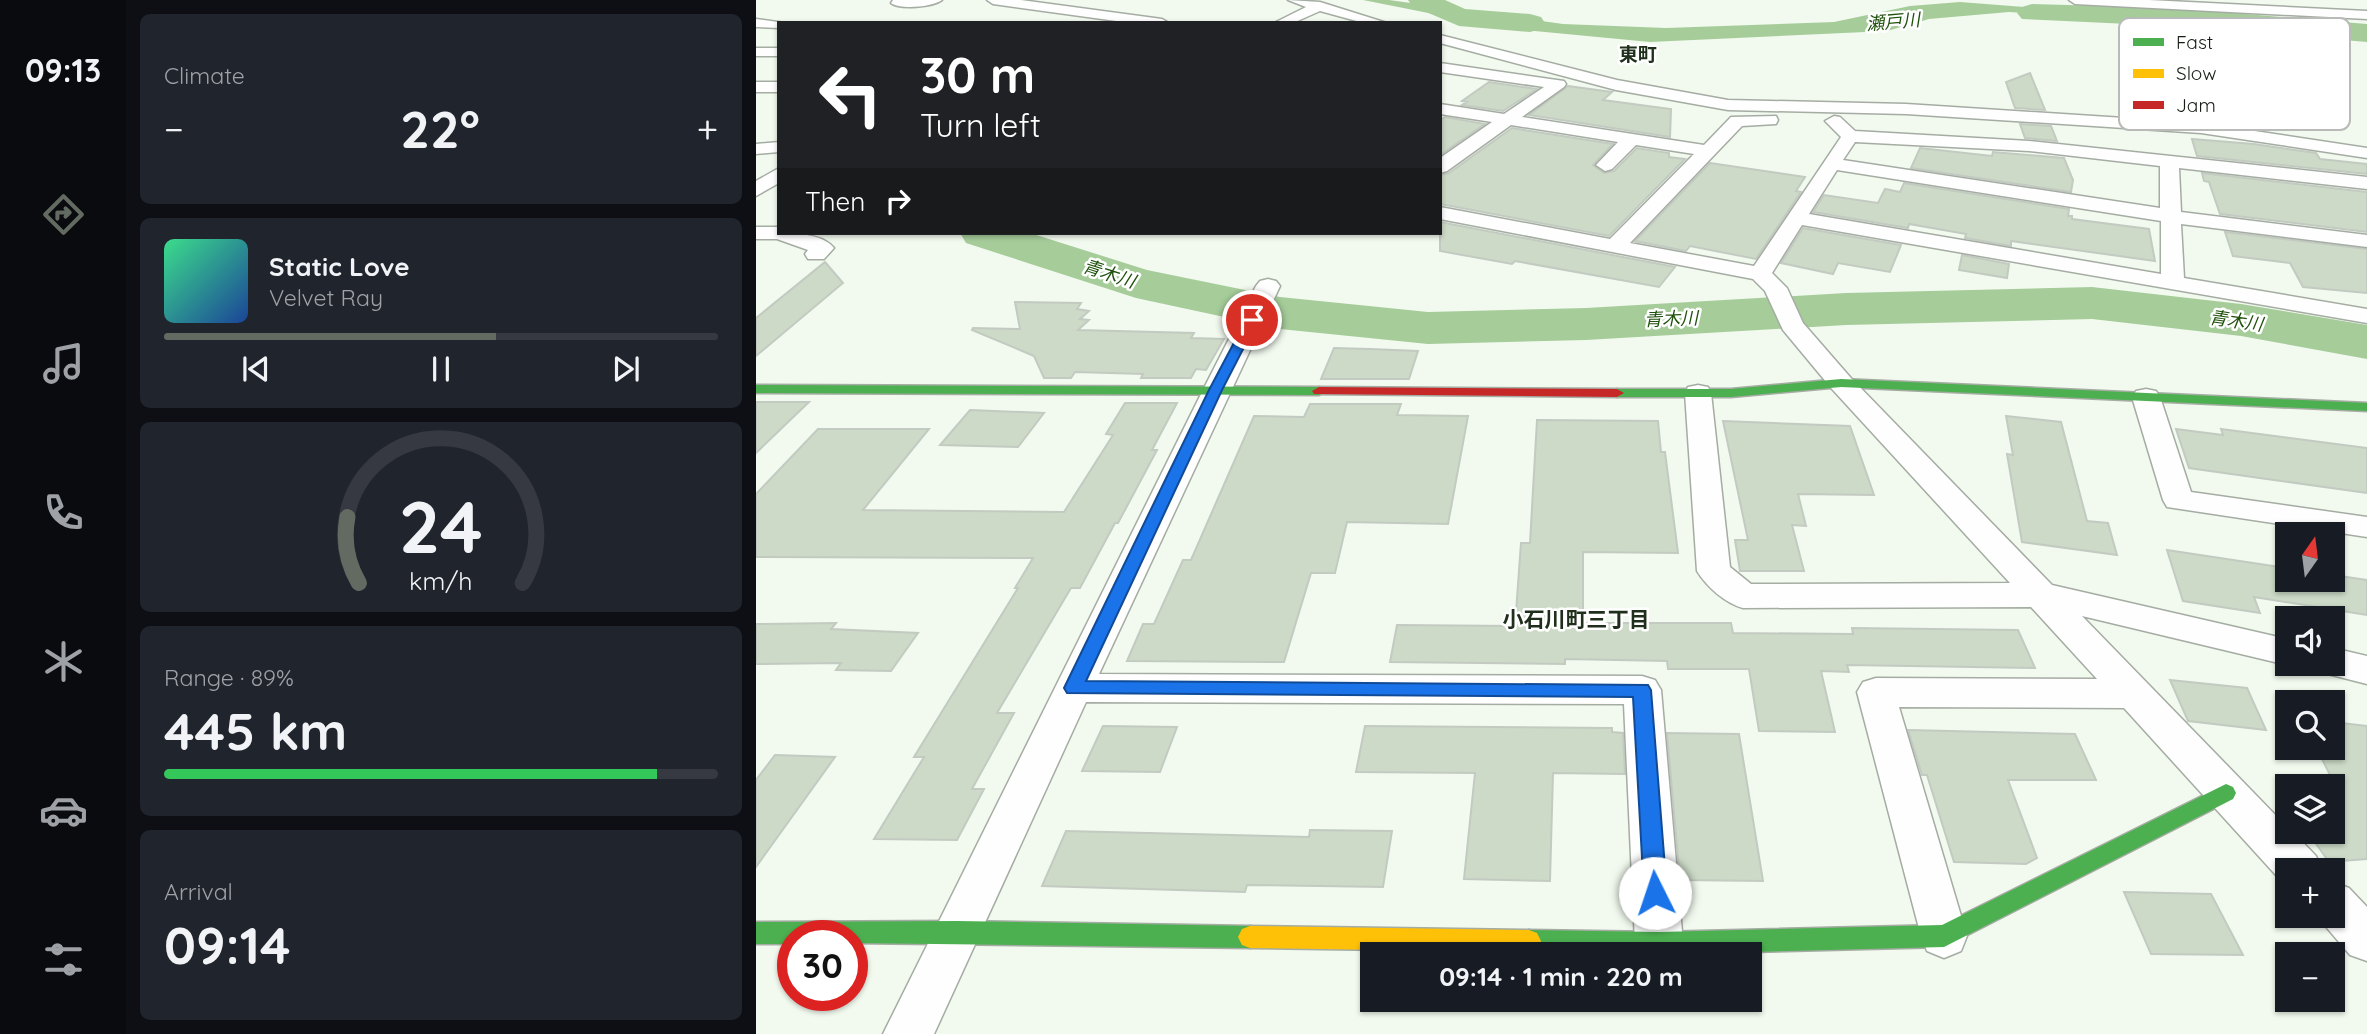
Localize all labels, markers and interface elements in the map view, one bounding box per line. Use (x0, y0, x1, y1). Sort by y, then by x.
water label: 瀬戸川 (1865, 8, 1923, 35)
legend (2119, 18, 2350, 130)
text: Fast (2176, 30, 2213, 54)
district label: 東町 (1619, 42, 1657, 66)
text: 30 m (920, 44, 1035, 105)
icon: left (805, 49, 896, 140)
text: 09:13 (25, 50, 101, 90)
text: Climate (164, 61, 245, 90)
text: Slow (2176, 61, 2217, 85)
text: Jam (2176, 93, 2216, 117)
text: 22° (400, 96, 480, 161)
text: − (164, 105, 184, 153)
text: + (697, 105, 718, 153)
text: Turn left (920, 105, 1041, 145)
icon: right (879, 182, 917, 220)
text: Then (805, 185, 865, 218)
icon: directions (39, 190, 88, 239)
text: Static Love (269, 250, 410, 283)
water label: 青木川 (1080, 254, 1140, 293)
text: Velvet Ray (269, 283, 383, 312)
pin (1222, 290, 1282, 350)
icon: arrive (1233, 301, 1271, 339)
water label: 青木川 (2208, 305, 2266, 336)
water label: 青木川 (1644, 306, 1700, 331)
icon: music (39, 339, 88, 388)
icon: previous (237, 350, 275, 388)
icon: pause (422, 350, 460, 388)
icon: next (607, 350, 645, 388)
text: 24 (399, 480, 483, 571)
icon: phone (39, 488, 88, 537)
north arrow (2275, 522, 2345, 592)
map controls (2275, 522, 2345, 1012)
text: km/h (409, 565, 473, 596)
district label: 小石川町三丁目 (1503, 606, 1650, 632)
button: sound (2275, 606, 2345, 676)
icon: climate (39, 637, 88, 686)
text: Range · 89% (164, 663, 294, 692)
button: search (2275, 690, 2345, 760)
text: 445 km (164, 698, 347, 763)
button: layers (2275, 774, 2345, 844)
icon: car (39, 786, 88, 835)
position arrow (1618, 856, 1692, 930)
button: + (2275, 858, 2345, 928)
text: Arrival (164, 877, 233, 906)
text: 09:14 (164, 912, 290, 977)
speed limit sign: 30 (777, 920, 868, 1011)
icon: filters (39, 935, 88, 984)
button: − (2275, 942, 2345, 1012)
text: 09:14 · 1 min · 220 m (1439, 960, 1683, 993)

